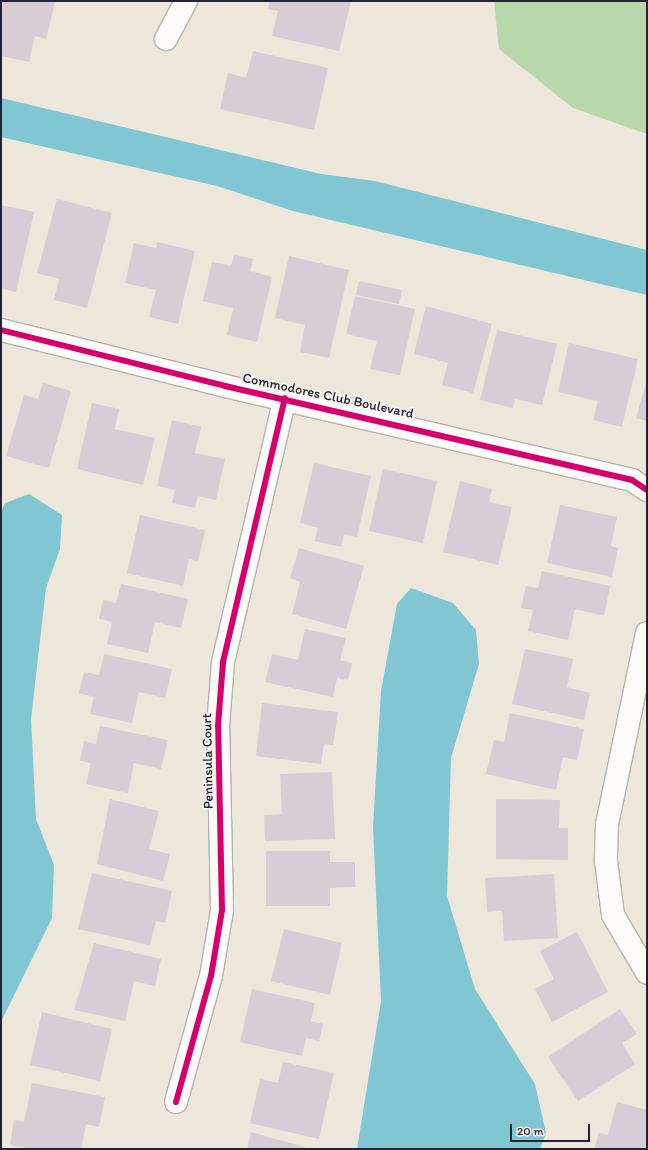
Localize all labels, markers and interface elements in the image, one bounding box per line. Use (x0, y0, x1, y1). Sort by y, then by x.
street label: Commodores Club Boulevard (240, 370, 416, 422)
street label: Peninsula Court (199, 713, 217, 809)
scale bar (512, 1116, 592, 1142)
text: 20 m (517, 1124, 544, 1138)

